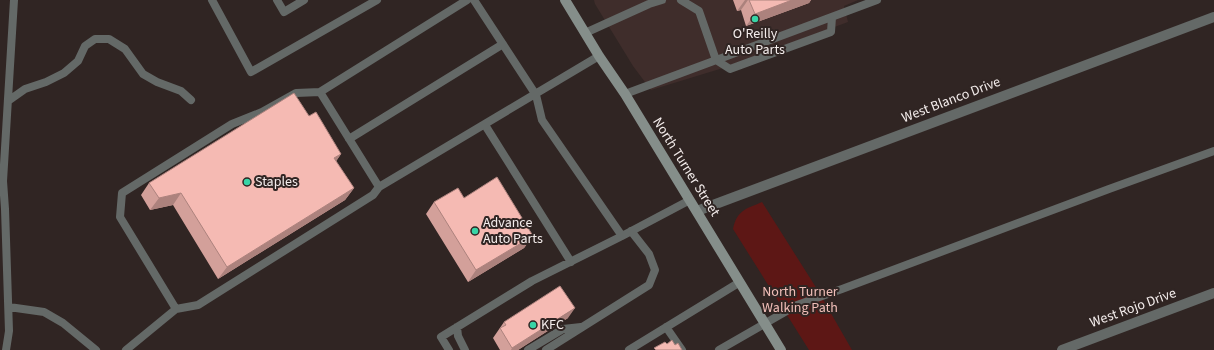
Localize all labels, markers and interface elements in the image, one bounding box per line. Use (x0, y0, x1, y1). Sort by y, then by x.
marker: O'Reilly Auto Parts (750, 14, 760, 24)
place label: O'Reilly Auto Parts (725, 24, 785, 60)
street label: West Blanco Drive (899, 72, 1003, 128)
street label: North Turner Street (647, 114, 725, 221)
place label: Staples (255, 172, 298, 192)
marker: Staples (242, 177, 252, 187)
place label: Advance Auto Parts (483, 213, 543, 249)
marker: Advance Auto Parts (470, 226, 480, 236)
park label: North Turner Walking Path (762, 282, 838, 318)
street label: West Rojo Drive (1087, 283, 1179, 333)
place label: KFC (541, 315, 564, 335)
marker: KFC (528, 320, 538, 330)

